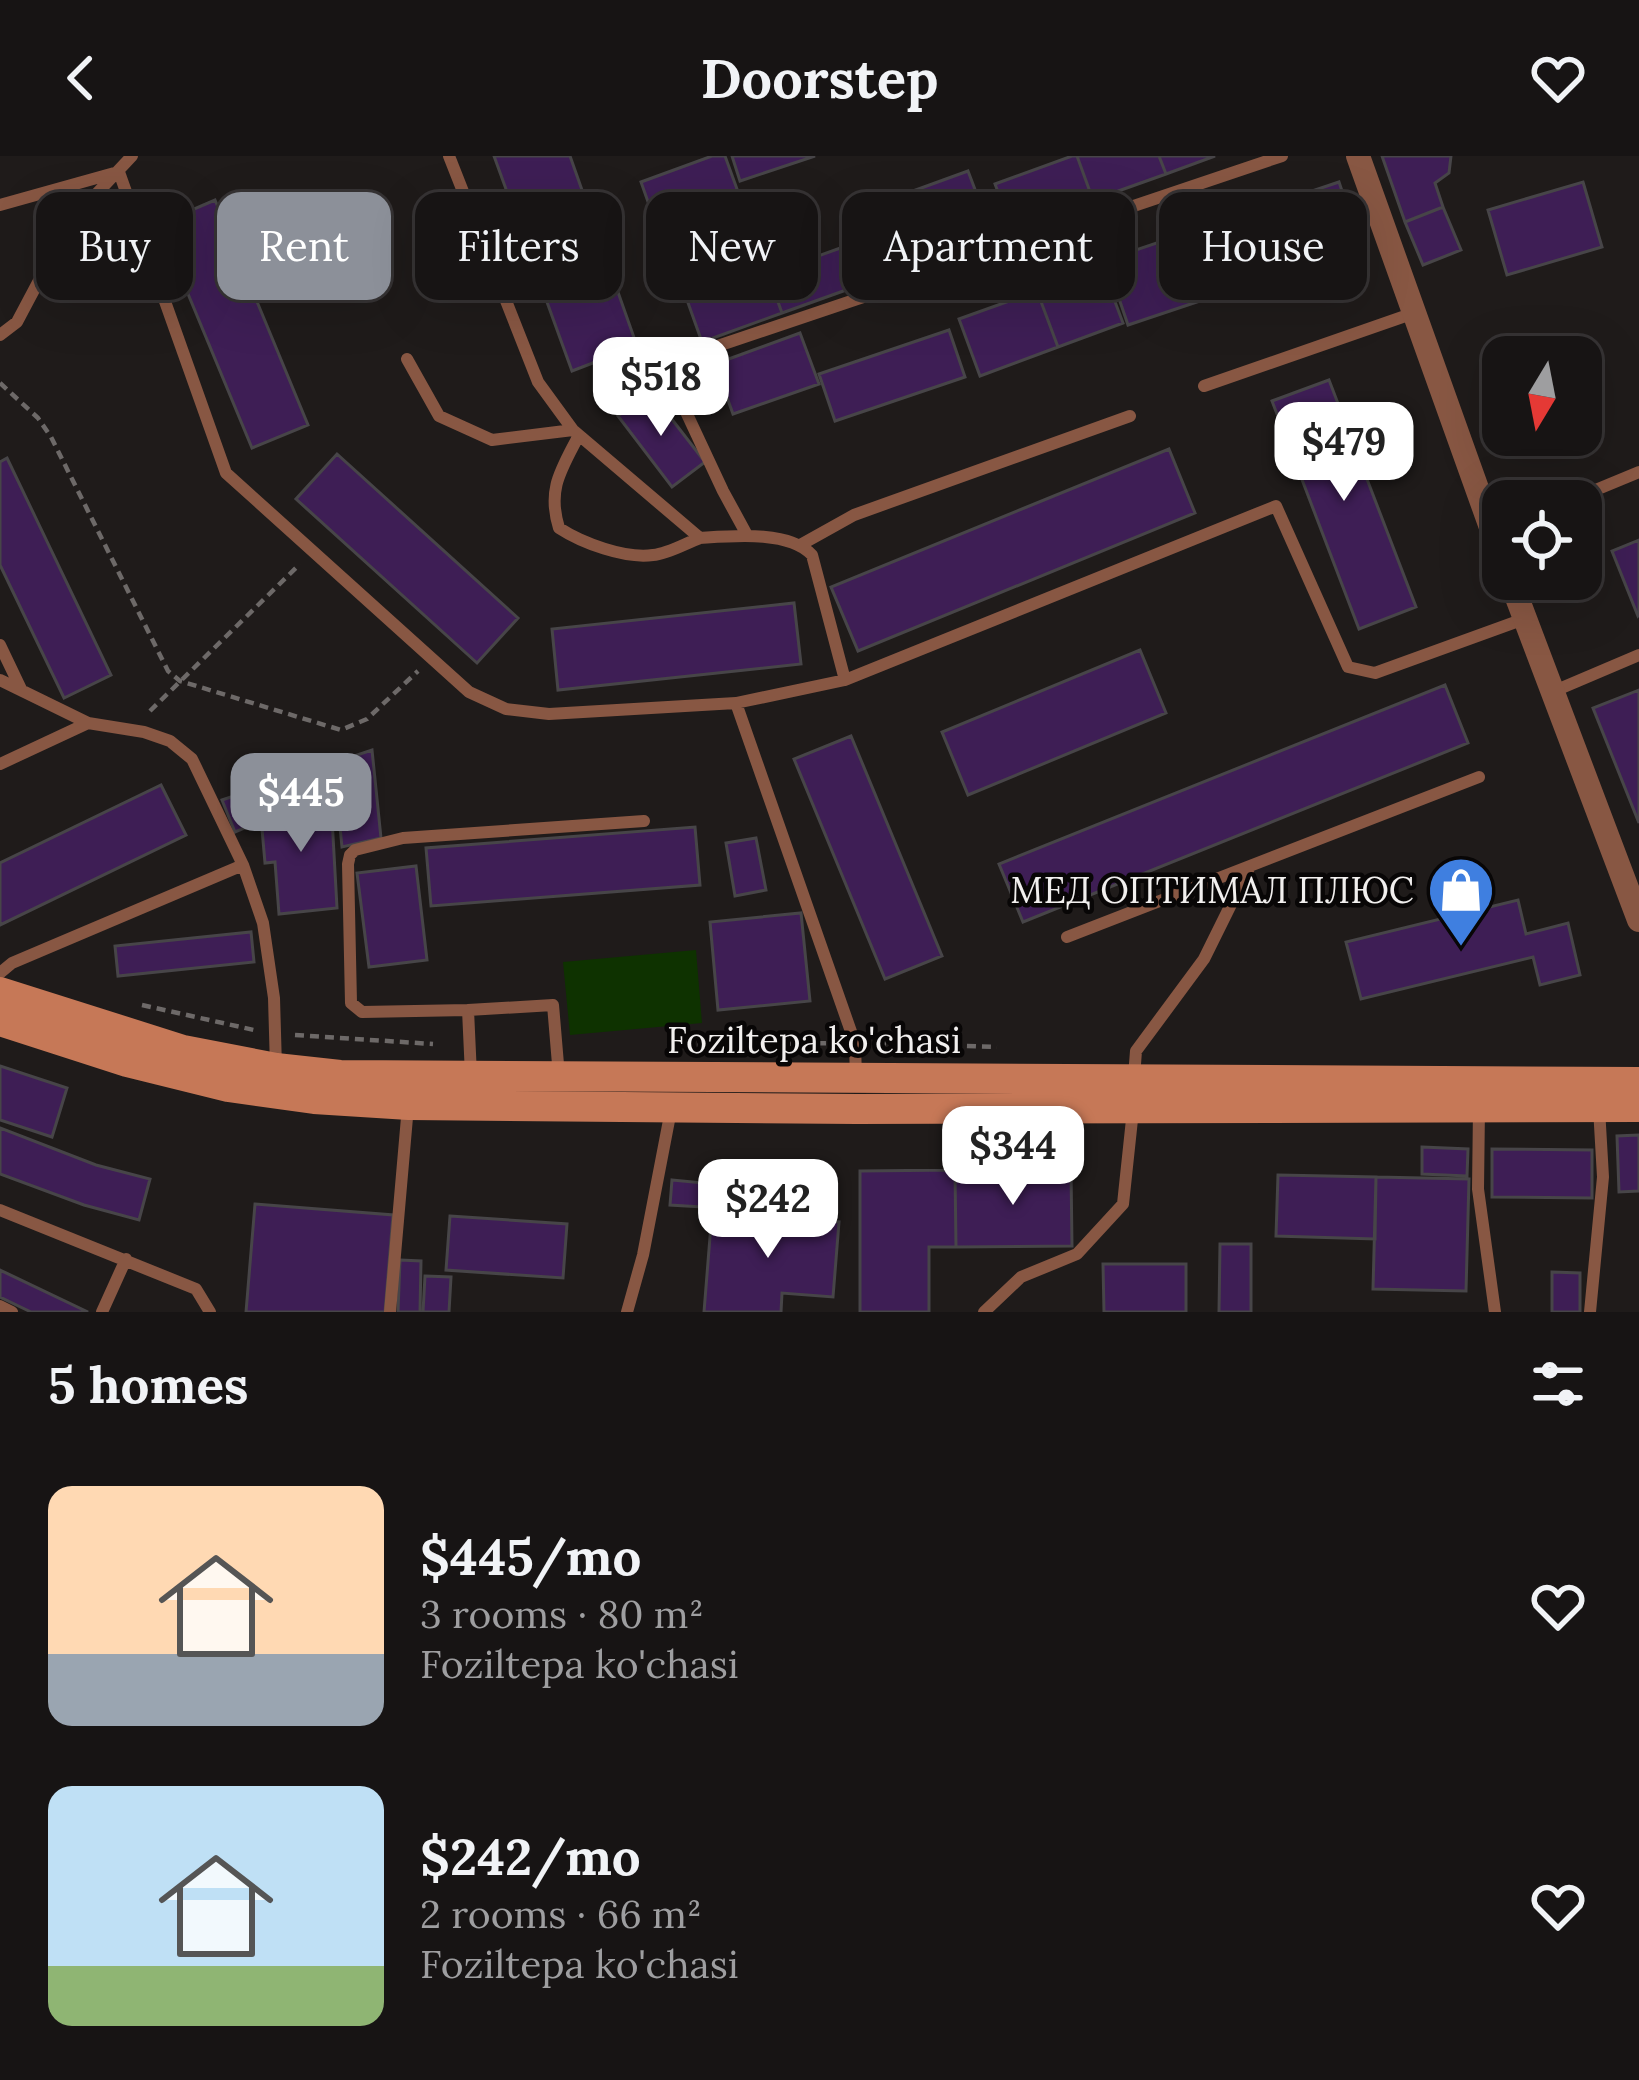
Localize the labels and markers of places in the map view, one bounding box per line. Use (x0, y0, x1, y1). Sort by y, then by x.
pin: $518 (590, 337, 732, 439)
pin: $479 (1273, 402, 1415, 504)
pin: $445 (230, 753, 372, 855)
shop icon: МЕД ОПТИМАЛ ПЛЮС (1426, 855, 1496, 949)
place label: МЕД ОПТИМАЛ ПЛЮС (1010, 867, 1414, 913)
pin: $344 (942, 1106, 1084, 1208)
pin: $242 (697, 1159, 839, 1261)

